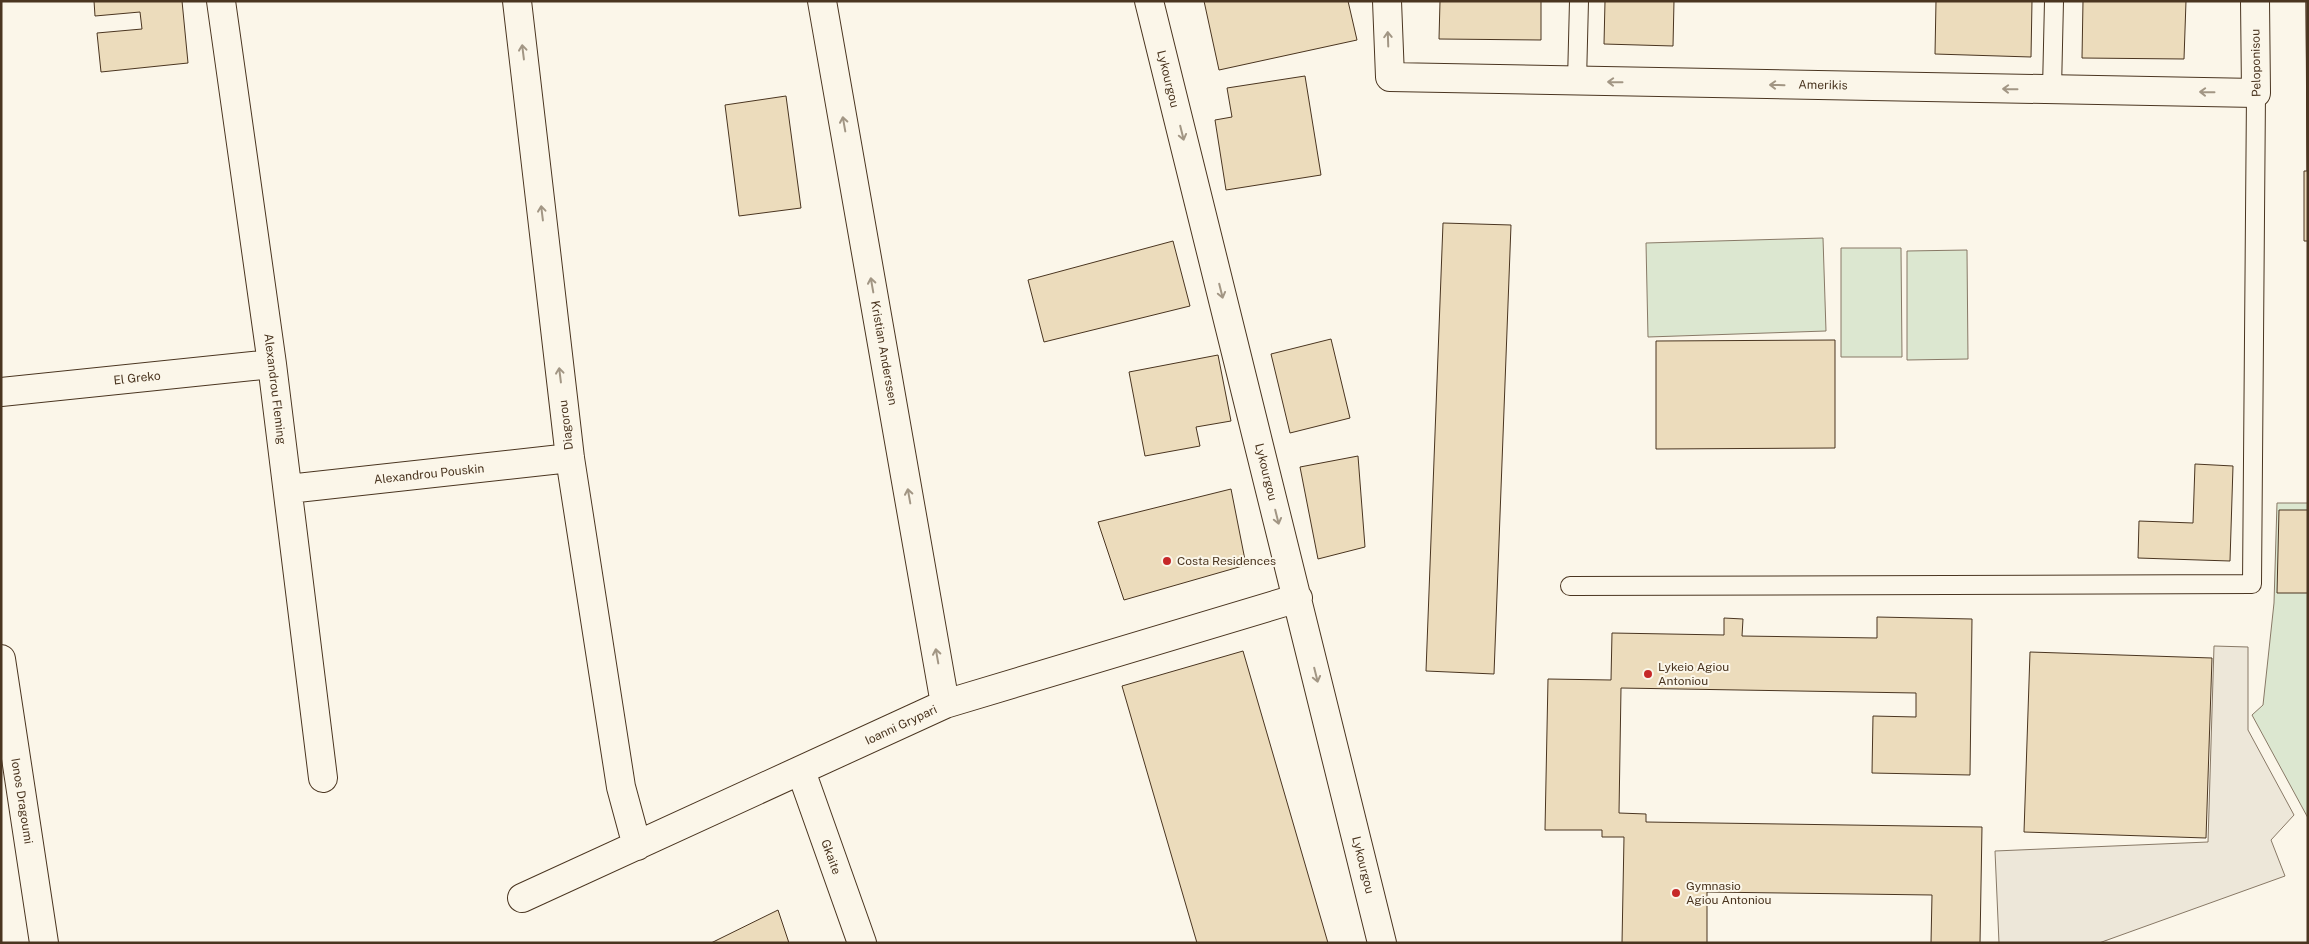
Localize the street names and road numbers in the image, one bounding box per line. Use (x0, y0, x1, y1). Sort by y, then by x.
street label: Peloponisou (2248, 29, 2264, 97)
street label: Lykourgou (1154, 49, 1182, 109)
street label: Amerikis (1798, 78, 1848, 92)
street label: Kristian Anderssen (868, 300, 900, 406)
street label: Alexandrou Fleming (261, 333, 289, 445)
street label: El Greko (113, 369, 161, 387)
street label: Diagorou (556, 399, 576, 451)
street label: Lykourgou (1252, 442, 1280, 502)
street label: Alexandrou Pouskin (373, 461, 485, 487)
street label: Ioanni Grypari (863, 702, 939, 748)
street label: Ionos Dragoumi (8, 757, 36, 845)
street label: Lykourgou (1349, 835, 1377, 895)
street label: Gkaite (818, 838, 844, 877)

